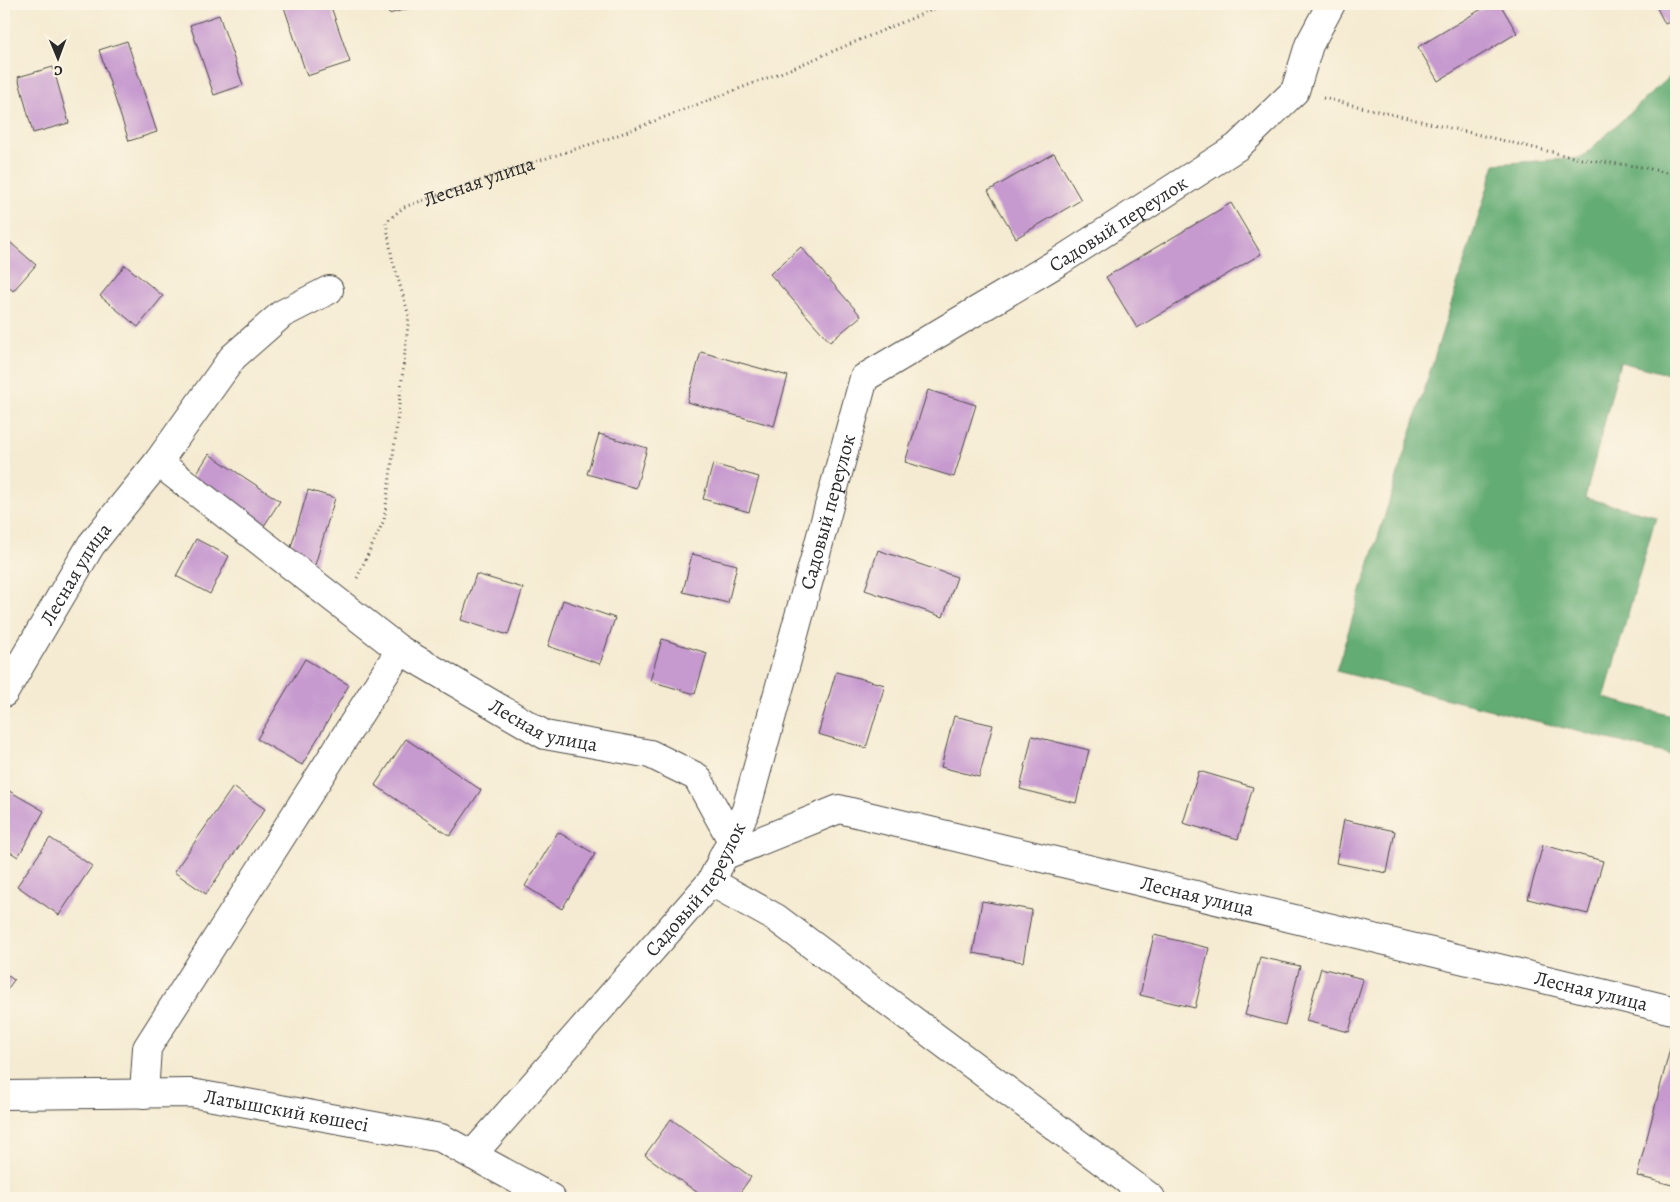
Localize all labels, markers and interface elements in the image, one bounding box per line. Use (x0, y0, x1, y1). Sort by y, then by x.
north arrow (32, 32, 82, 82)
text: С (53, 61, 63, 80)
street label: Лесная улица (419, 149, 538, 213)
street label: Садовый переулок (1044, 169, 1193, 278)
street label: Садовый переулок (793, 431, 862, 593)
street label: Лесная улица (33, 516, 118, 630)
street label: Лесная улица (484, 692, 601, 758)
street label: Садовый переулок (638, 818, 752, 962)
street label: Лесная улица (1138, 869, 1258, 922)
street label: Лесная улица (1532, 964, 1652, 1017)
street label: Латышский көшесі (202, 1082, 371, 1138)

